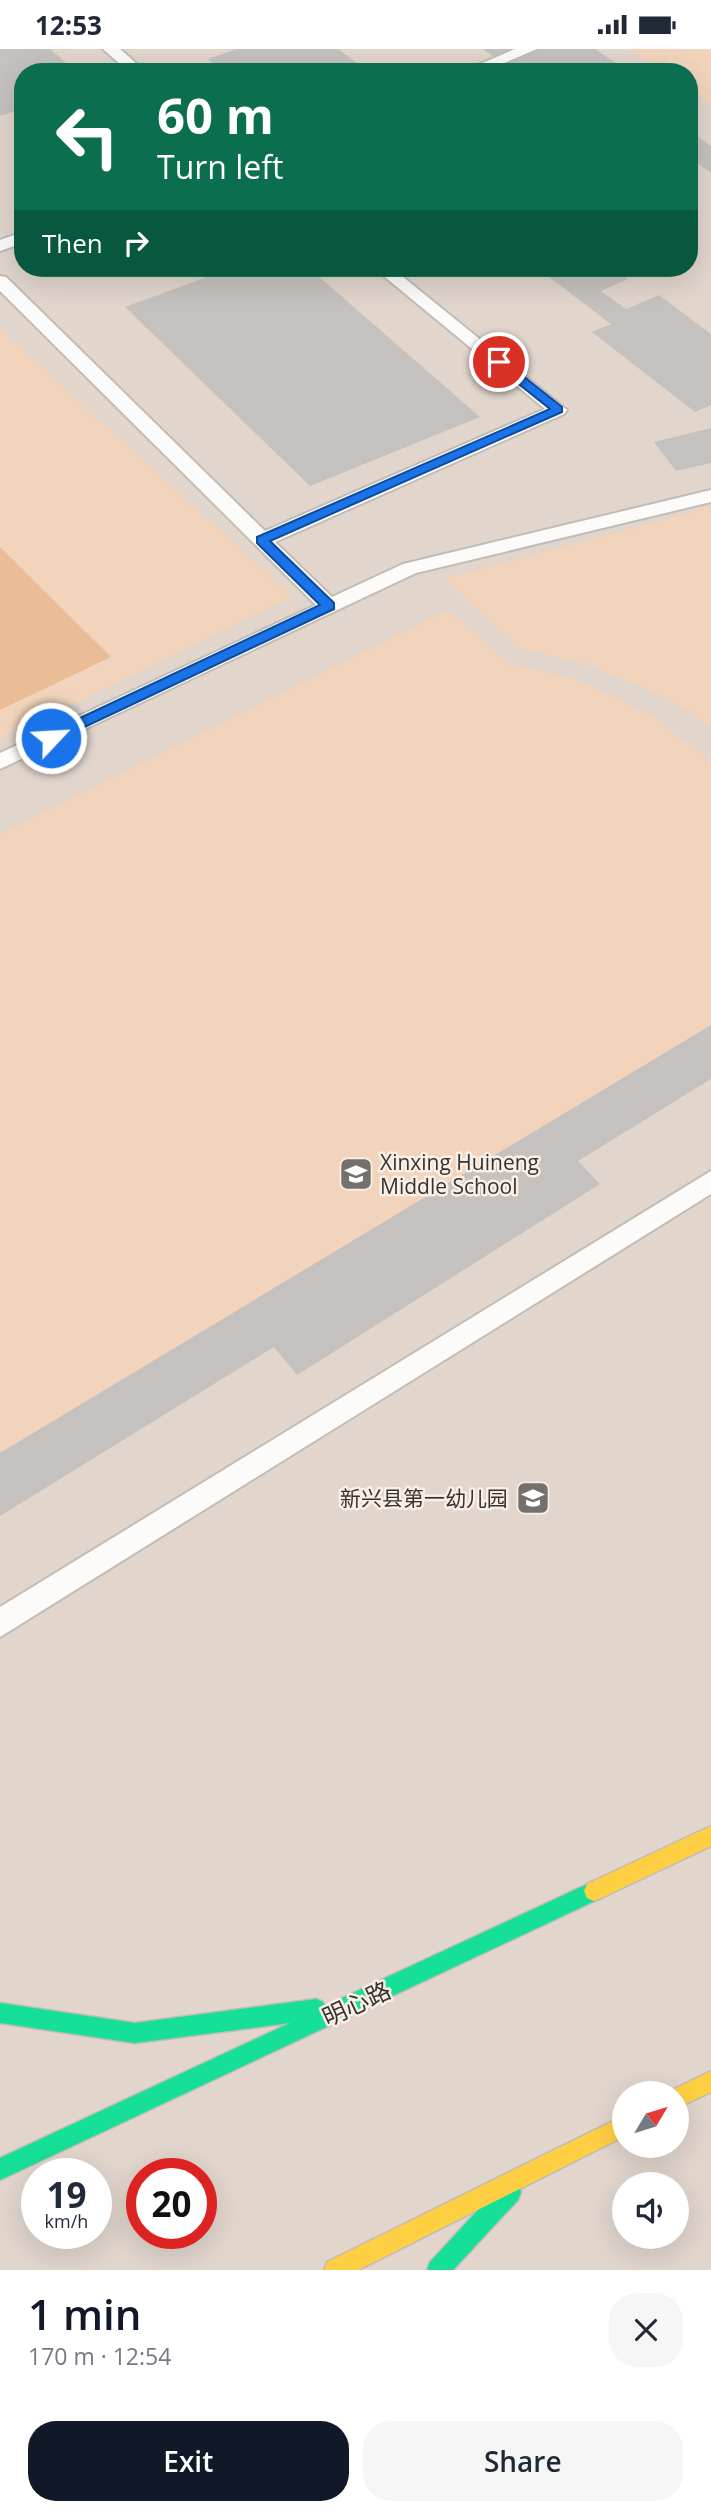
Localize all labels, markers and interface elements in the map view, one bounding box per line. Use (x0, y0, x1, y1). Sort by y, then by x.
text: 12:53 (35, 7, 102, 43)
text: 60 m (157, 82, 274, 148)
icon: left (42, 91, 133, 182)
text: Turn left (157, 145, 283, 188)
icon: right (117, 224, 155, 262)
text: Then (42, 225, 103, 261)
pin (469, 332, 529, 392)
icon: arrive (480, 343, 518, 381)
position arrow (14, 701, 88, 775)
place label: Xinxing Huineng Middle School (380, 1148, 539, 1200)
school or university icon: Xinxing Huineng Middle School (337, 1155, 375, 1193)
school or university icon: 新兴县第一幼儿园 (514, 1479, 552, 1517)
place label: 新兴县第一幼儿园 (340, 1484, 508, 1512)
street label: 明心路 (316, 1973, 396, 2033)
north arrow (612, 2081, 690, 2158)
map controls (612, 2081, 689, 2249)
speed limit sign: 20 (126, 2158, 217, 2249)
text: 19 (46, 2171, 87, 2218)
button: sound (612, 2172, 689, 2249)
text: km/h (45, 2209, 88, 2233)
text: 1 min (28, 2285, 141, 2342)
button: close (609, 2293, 683, 2367)
text: 170 m · 12:54 (28, 2340, 171, 2372)
button: Exit (28, 2421, 349, 2501)
button: Share (363, 2421, 683, 2501)

